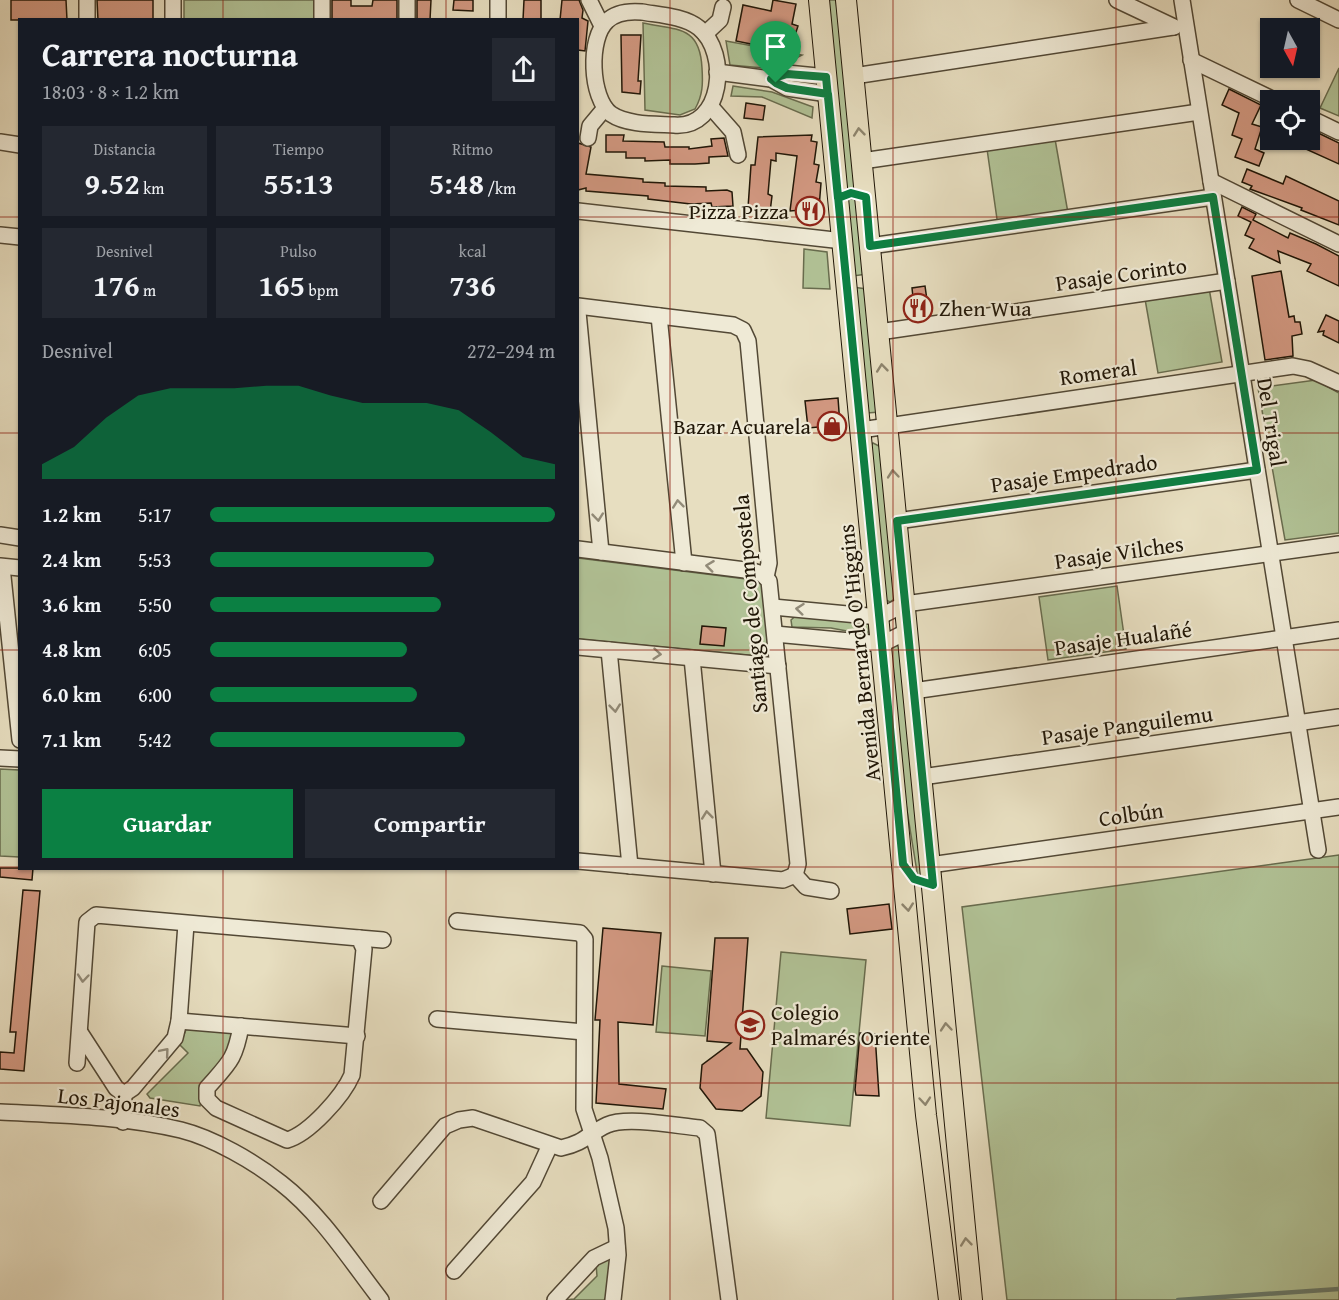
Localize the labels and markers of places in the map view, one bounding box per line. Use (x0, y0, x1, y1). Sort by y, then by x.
pin (750, 21, 801, 83)
place label: Pizza Pizza (689, 195, 790, 227)
restaurant icon: Pizza Pizza (794, 195, 826, 227)
restaurant icon: Zhen Wua (902, 292, 934, 324)
place label: Zhen Wua (939, 292, 1032, 324)
place label: Bazar Acuarela (673, 410, 812, 442)
shop icon: Bazar Acuarela (816, 410, 848, 442)
place label: Colegio Palmarés Oriente (771, 996, 930, 1053)
school or university icon: Colegio Palmarés Oriente (734, 1009, 766, 1041)

